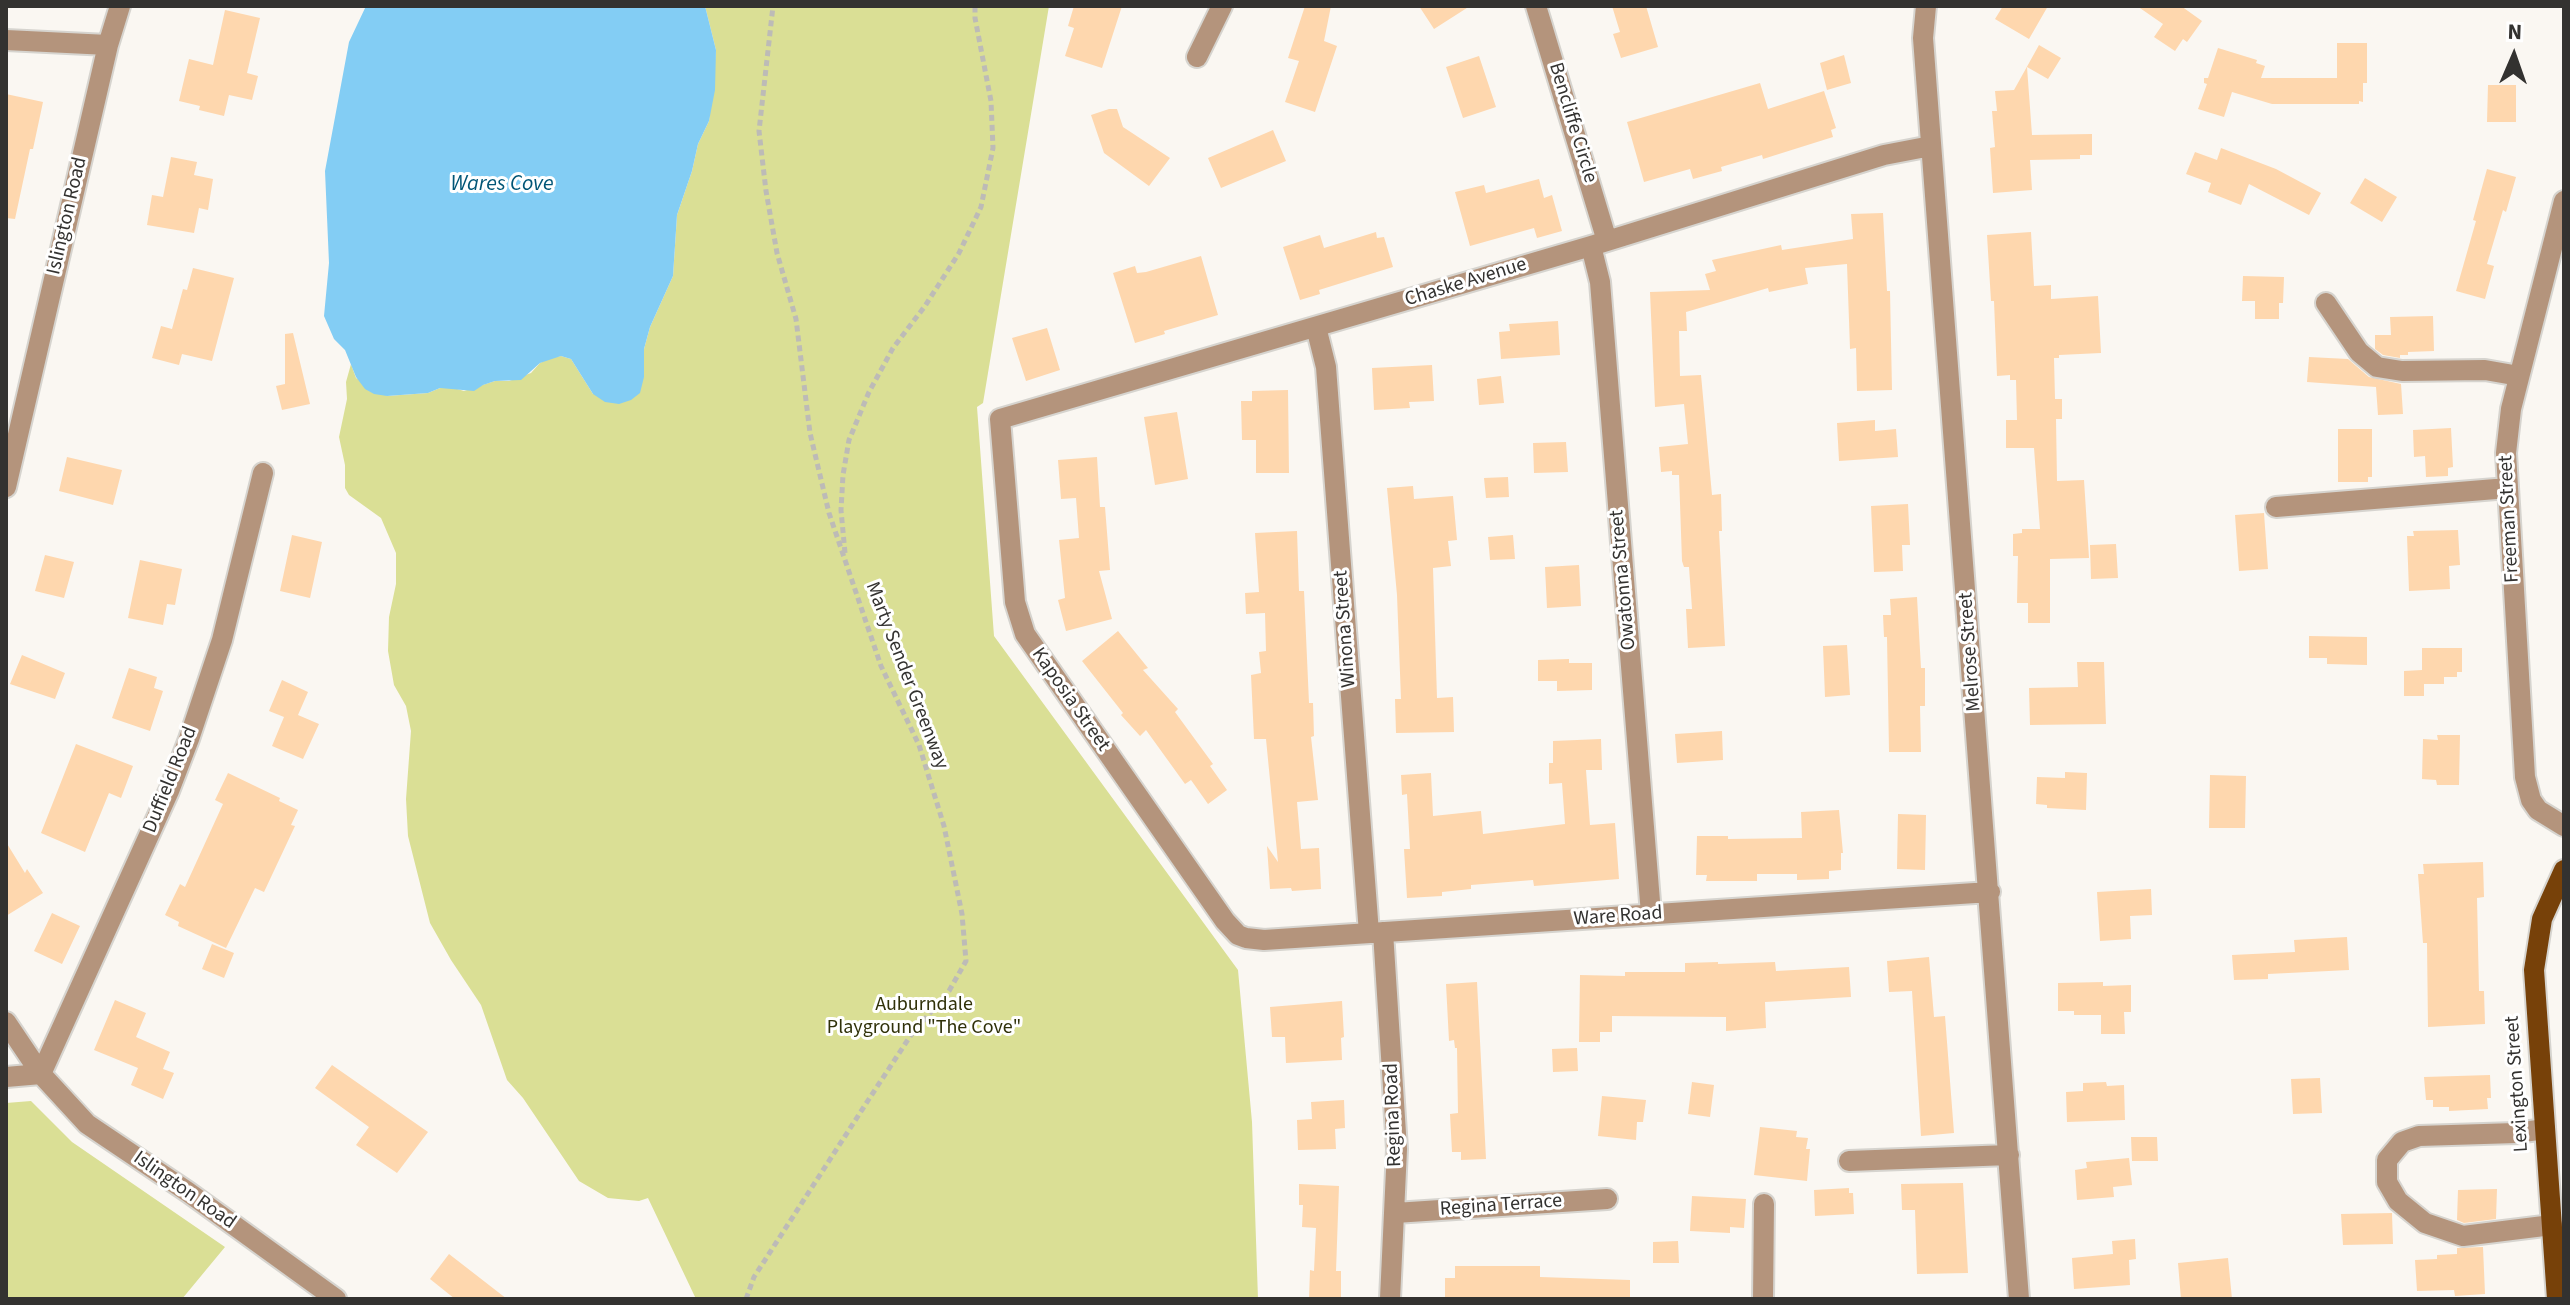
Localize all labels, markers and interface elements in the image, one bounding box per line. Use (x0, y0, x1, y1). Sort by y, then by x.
north arrow (2474, 16, 2554, 96)
text: N (2507, 16, 2523, 48)
street label: Bencliffe Circle (1542, 60, 1602, 186)
street label: Islington Road (43, 155, 93, 277)
water label: Wares Cove (451, 172, 553, 198)
street label: Chaske Avenue (1402, 253, 1530, 313)
street label: Freeman Street (2495, 455, 2525, 583)
street label: Owatonna Street (1606, 509, 1642, 651)
street label: Winona Street (1330, 570, 1362, 688)
street label: Marty Sender Greenway (859, 579, 953, 773)
street label: Melrose Street (1955, 592, 1987, 712)
street label: Kaposia Street (1025, 644, 1115, 756)
street label: Duffield Road (139, 723, 203, 837)
street label: Ware Road (1573, 902, 1663, 932)
park label: Auburndale Playground "The Cove" (827, 994, 1021, 1041)
street label: Lexington Street (2501, 1015, 2535, 1153)
street label: Regina Road (1380, 1063, 1408, 1167)
street label: Islington Road (128, 1147, 240, 1235)
street label: Regina Terrace (1439, 1190, 1563, 1222)

